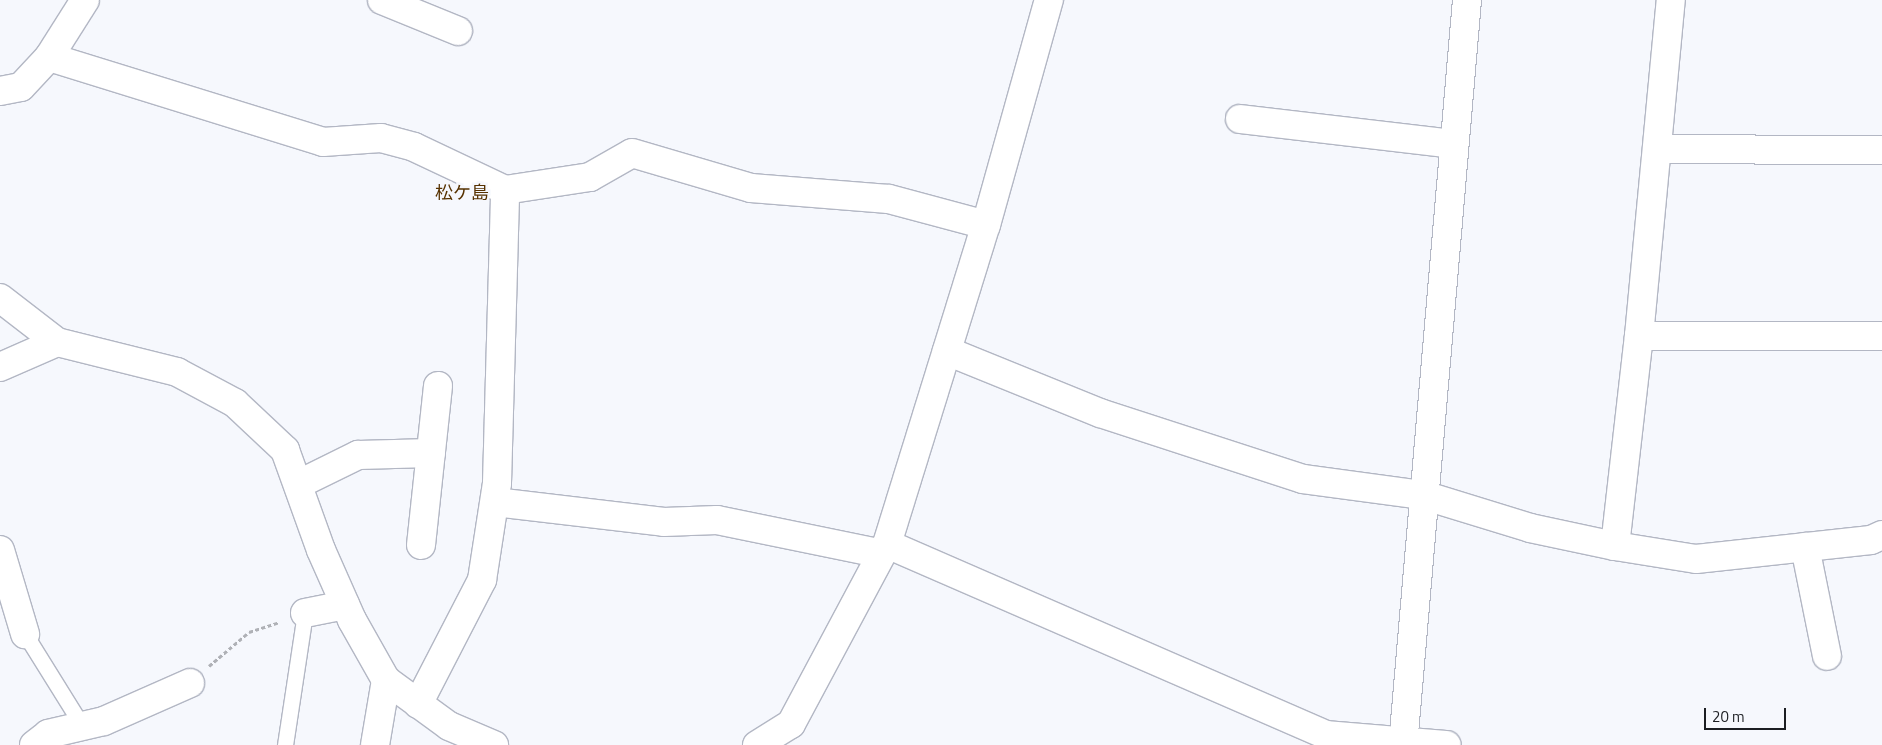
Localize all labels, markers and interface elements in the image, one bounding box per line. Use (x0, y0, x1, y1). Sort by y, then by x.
district label: 松ケ島 (435, 182, 489, 204)
scale bar (1707, 698, 1790, 730)
text: 20 m (1712, 705, 1745, 728)

